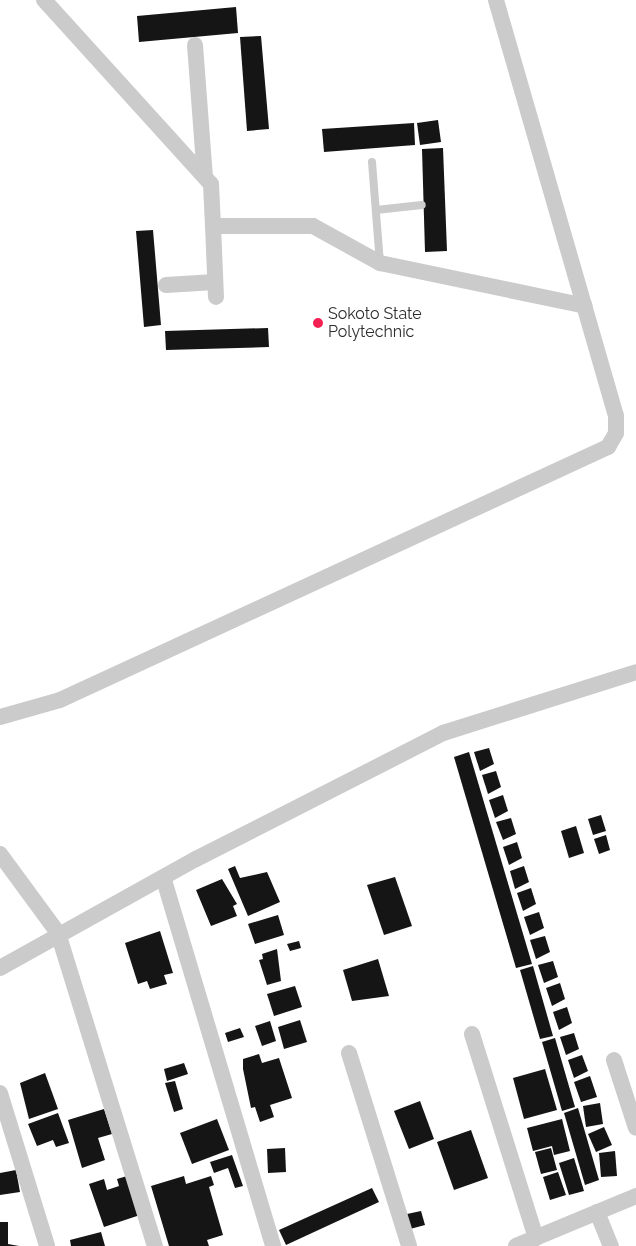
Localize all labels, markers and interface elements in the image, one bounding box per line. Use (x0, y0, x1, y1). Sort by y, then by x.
place label: Sokoto State Polytechnic (328, 304, 422, 342)
marker: Sokoto State Polytechnic (312, 317, 324, 329)

